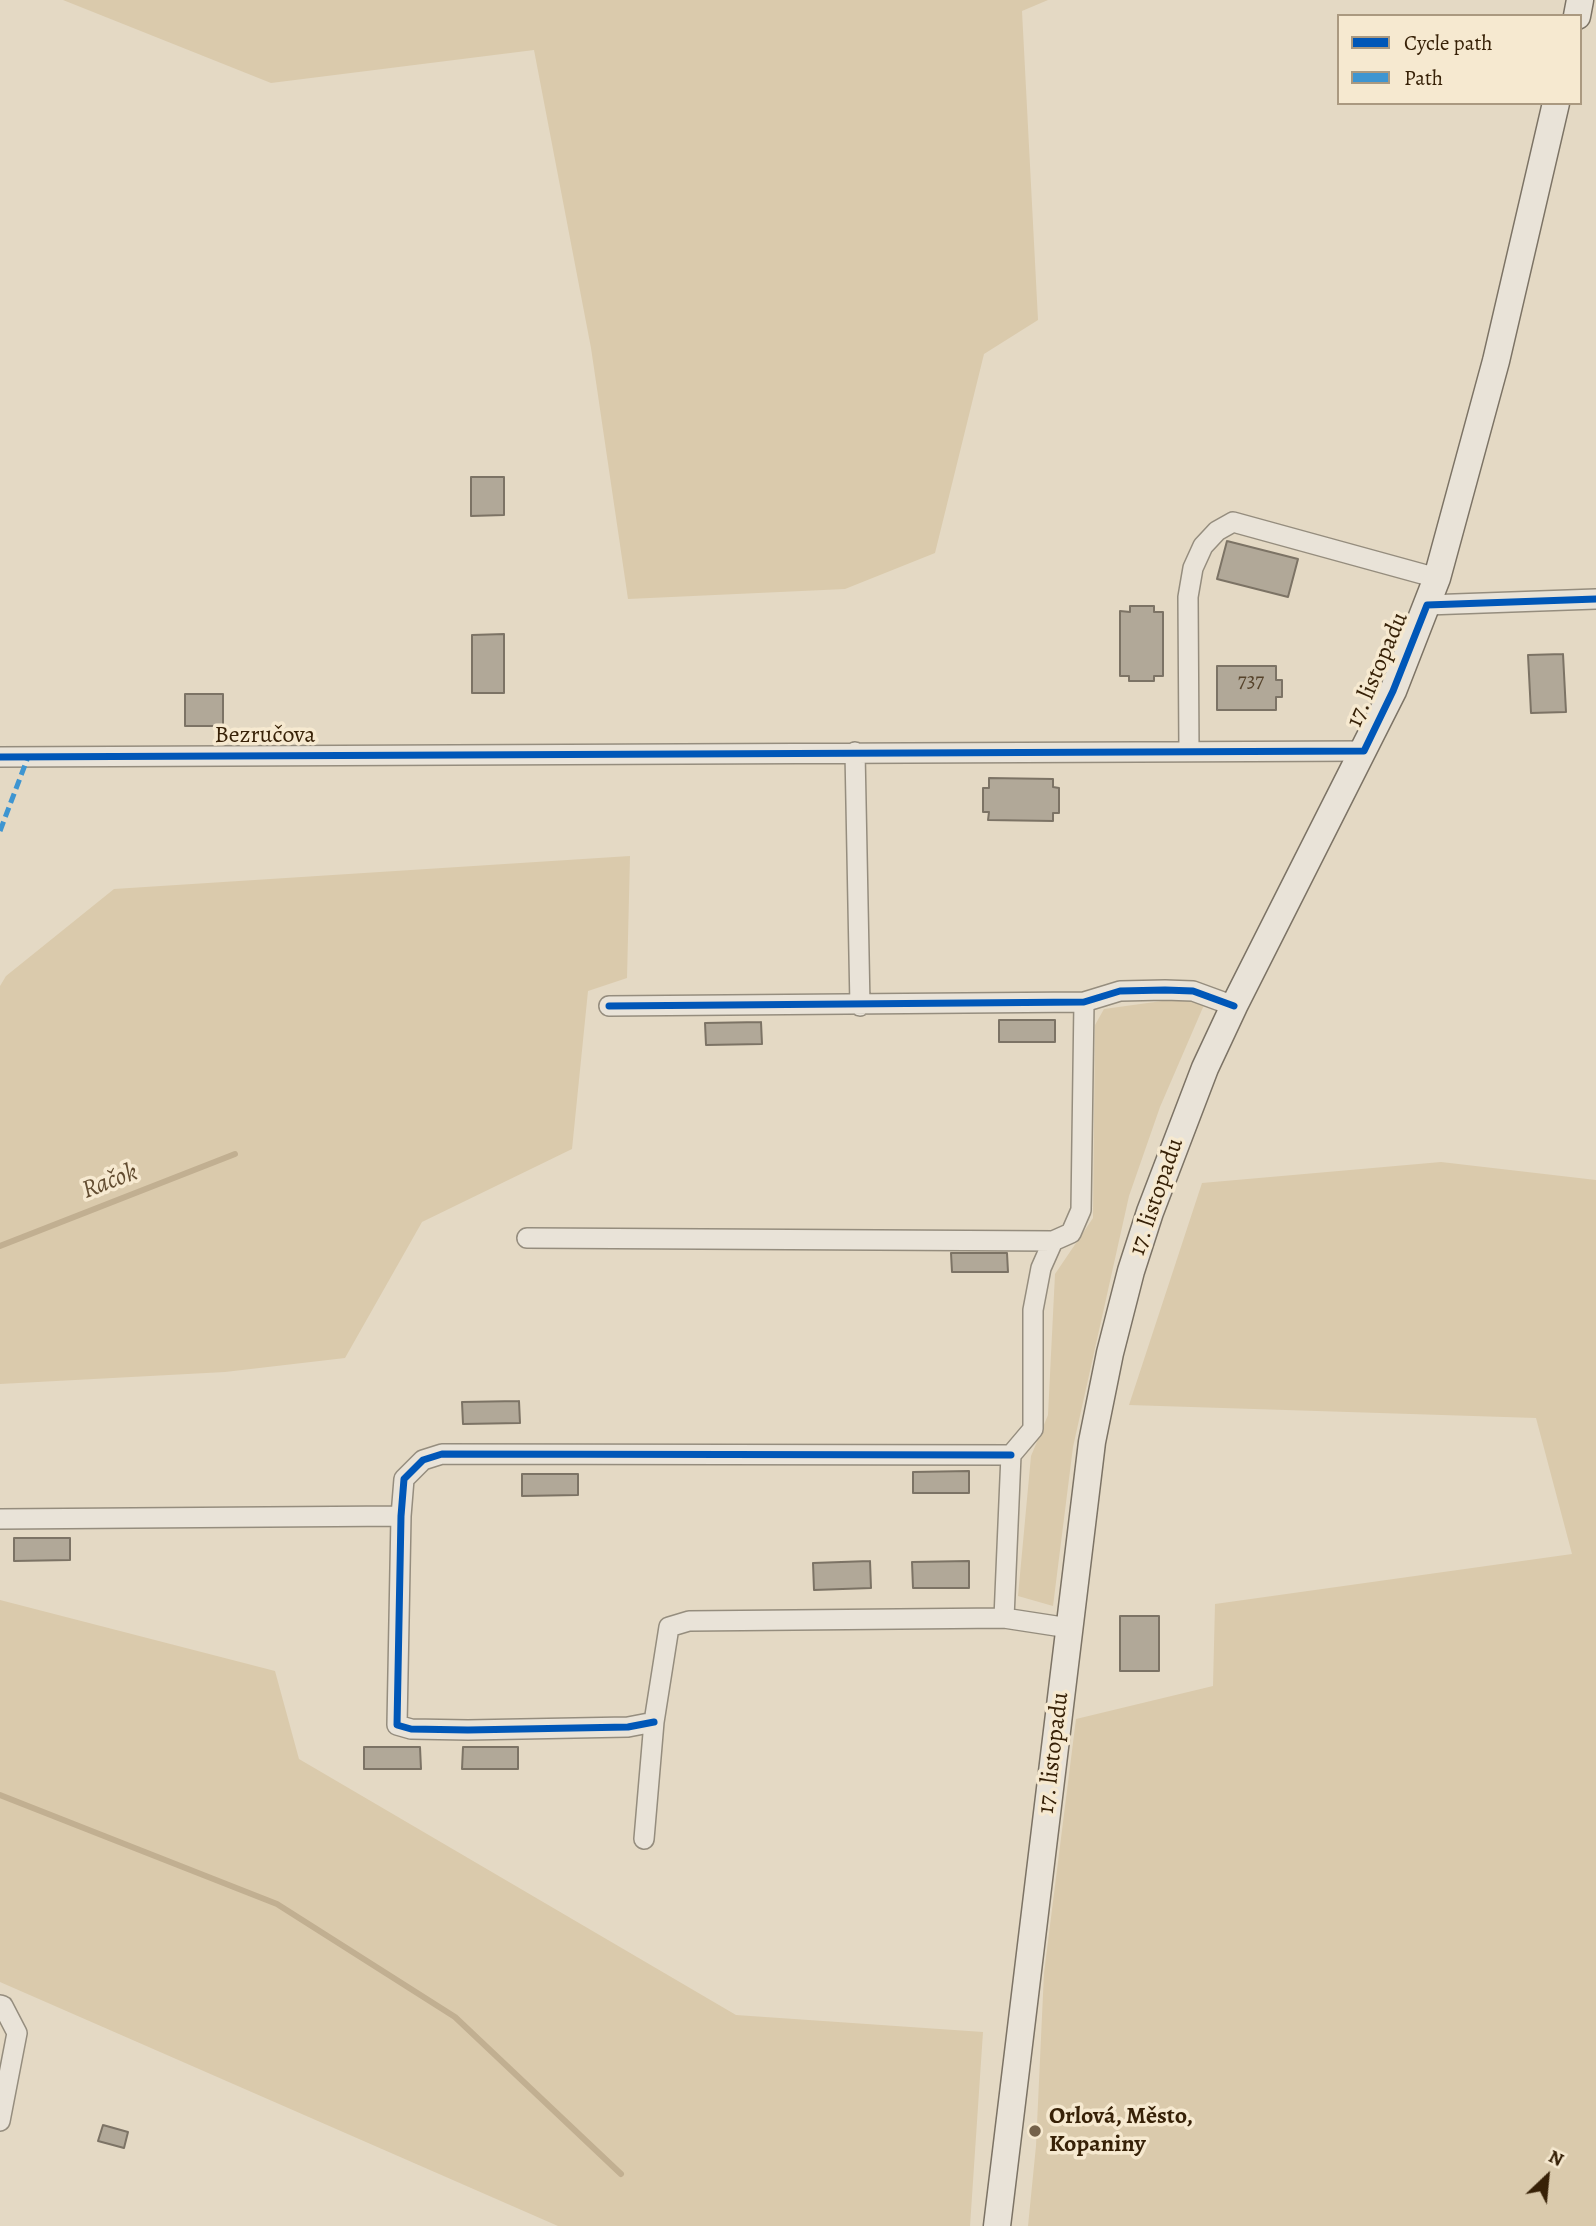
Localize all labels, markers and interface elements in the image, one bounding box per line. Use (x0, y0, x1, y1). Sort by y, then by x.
legend (1337, 14, 1582, 105)
text: Cycle path (1404, 29, 1493, 57)
text: Path (1404, 64, 1443, 92)
street label: 17. listopadu (1341, 608, 1415, 732)
house number: 737 (1238, 669, 1264, 695)
street label: Bezručova (215, 722, 315, 750)
street label: 17. listopadu (1123, 1135, 1191, 1259)
water label: Račok (78, 1157, 142, 1207)
street label: 17. listopadu (1032, 1691, 1076, 1815)
place label: Orlová, Město, Kopaniny (1049, 2103, 1193, 2159)
marker: Orlová, Město, Kopaniny (1027, 2123, 1043, 2139)
north arrow (1512, 2142, 1582, 2212)
text: N (1544, 2143, 1568, 2173)

